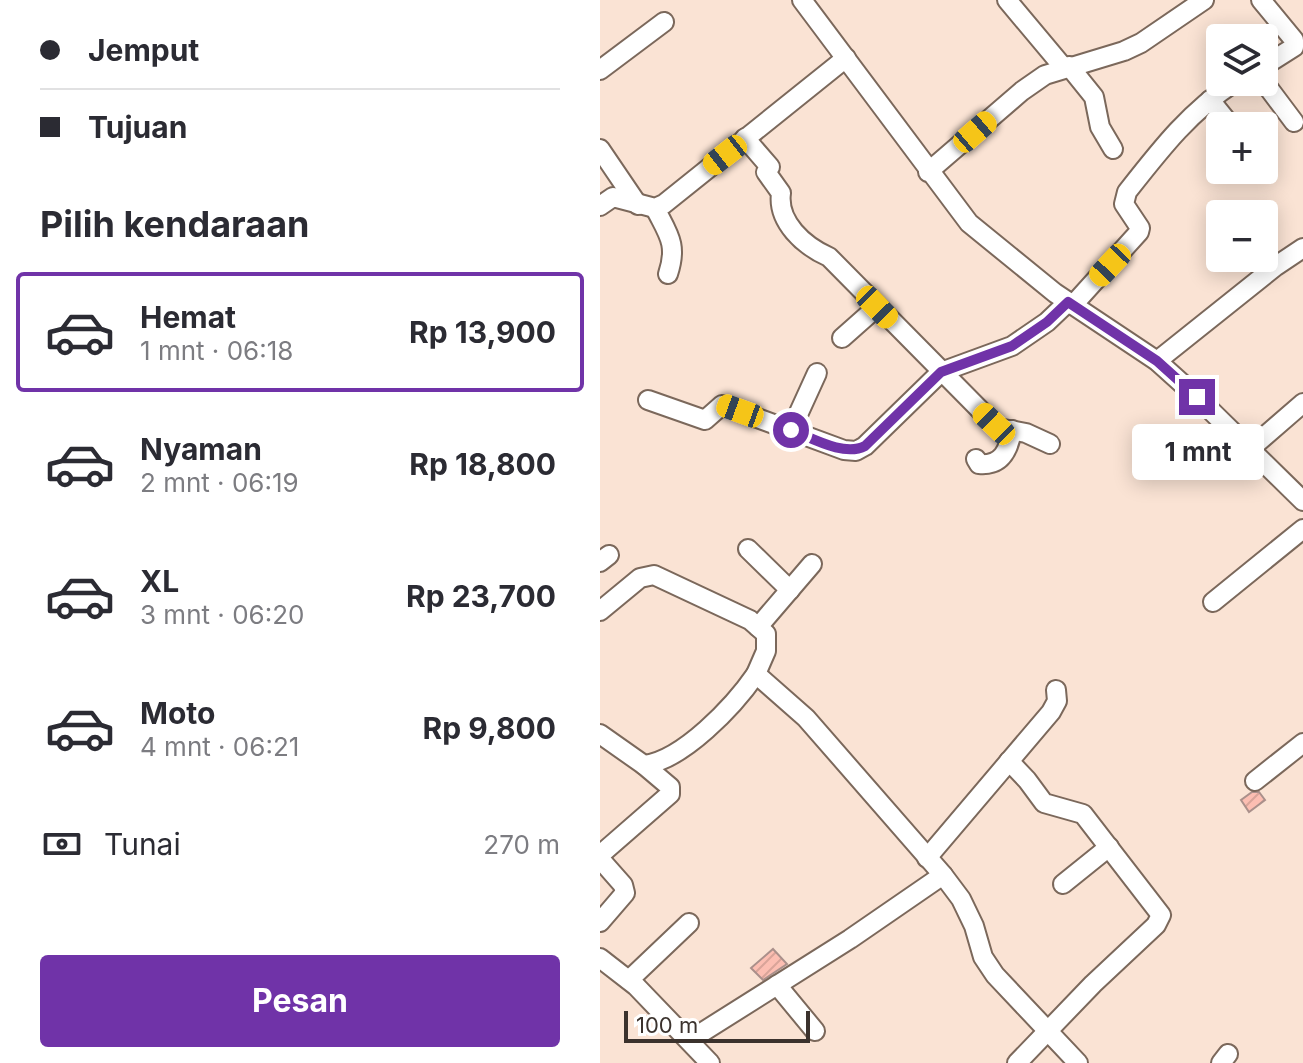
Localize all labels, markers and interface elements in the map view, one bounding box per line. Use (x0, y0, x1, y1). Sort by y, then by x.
map controls (1206, 24, 1278, 272)
button: layers (1206, 24, 1278, 96)
text: Jemput (88, 32, 199, 68)
car (949, 107, 1001, 157)
text: Tujuan (88, 109, 187, 145)
button: + (1206, 112, 1278, 184)
car (699, 131, 751, 179)
button: − (1206, 200, 1278, 272)
text: Pilih kendaraan (40, 202, 309, 246)
car (1085, 239, 1135, 291)
car (852, 281, 902, 333)
icon: car (44, 296, 116, 368)
text: Hemat (140, 299, 236, 335)
text: Rp 13,900 (409, 314, 556, 350)
text: 1 mnt · 06:18 (140, 335, 293, 366)
route end (1179, 379, 1215, 415)
car (713, 392, 767, 430)
car (968, 399, 1020, 449)
route start (773, 412, 809, 448)
callout: 1 mnt (1131, 425, 1263, 481)
icon: car (44, 428, 116, 500)
text: Nyaman (140, 431, 262, 467)
text: 1 mnt (1165, 436, 1231, 467)
text: Rp 18,800 (409, 446, 556, 482)
text: 2 mnt · 06:19 (140, 467, 299, 498)
icon: car (44, 560, 116, 632)
text: XL (140, 563, 179, 599)
text: Rp 23,700 (406, 578, 556, 614)
text: 3 mnt · 06:20 (140, 599, 304, 630)
icon: car (44, 692, 116, 764)
text: Moto (140, 695, 215, 731)
text: Rp 9,800 (423, 710, 556, 746)
text: 4 mnt · 06:21 (140, 731, 299, 762)
icon: cash (40, 822, 84, 866)
text: Tunai (104, 826, 181, 862)
text: 270 m (483, 829, 560, 860)
button: Pesan (40, 955, 560, 1047)
scale bar (624, 1007, 810, 1043)
text: 100 m (636, 1012, 698, 1038)

